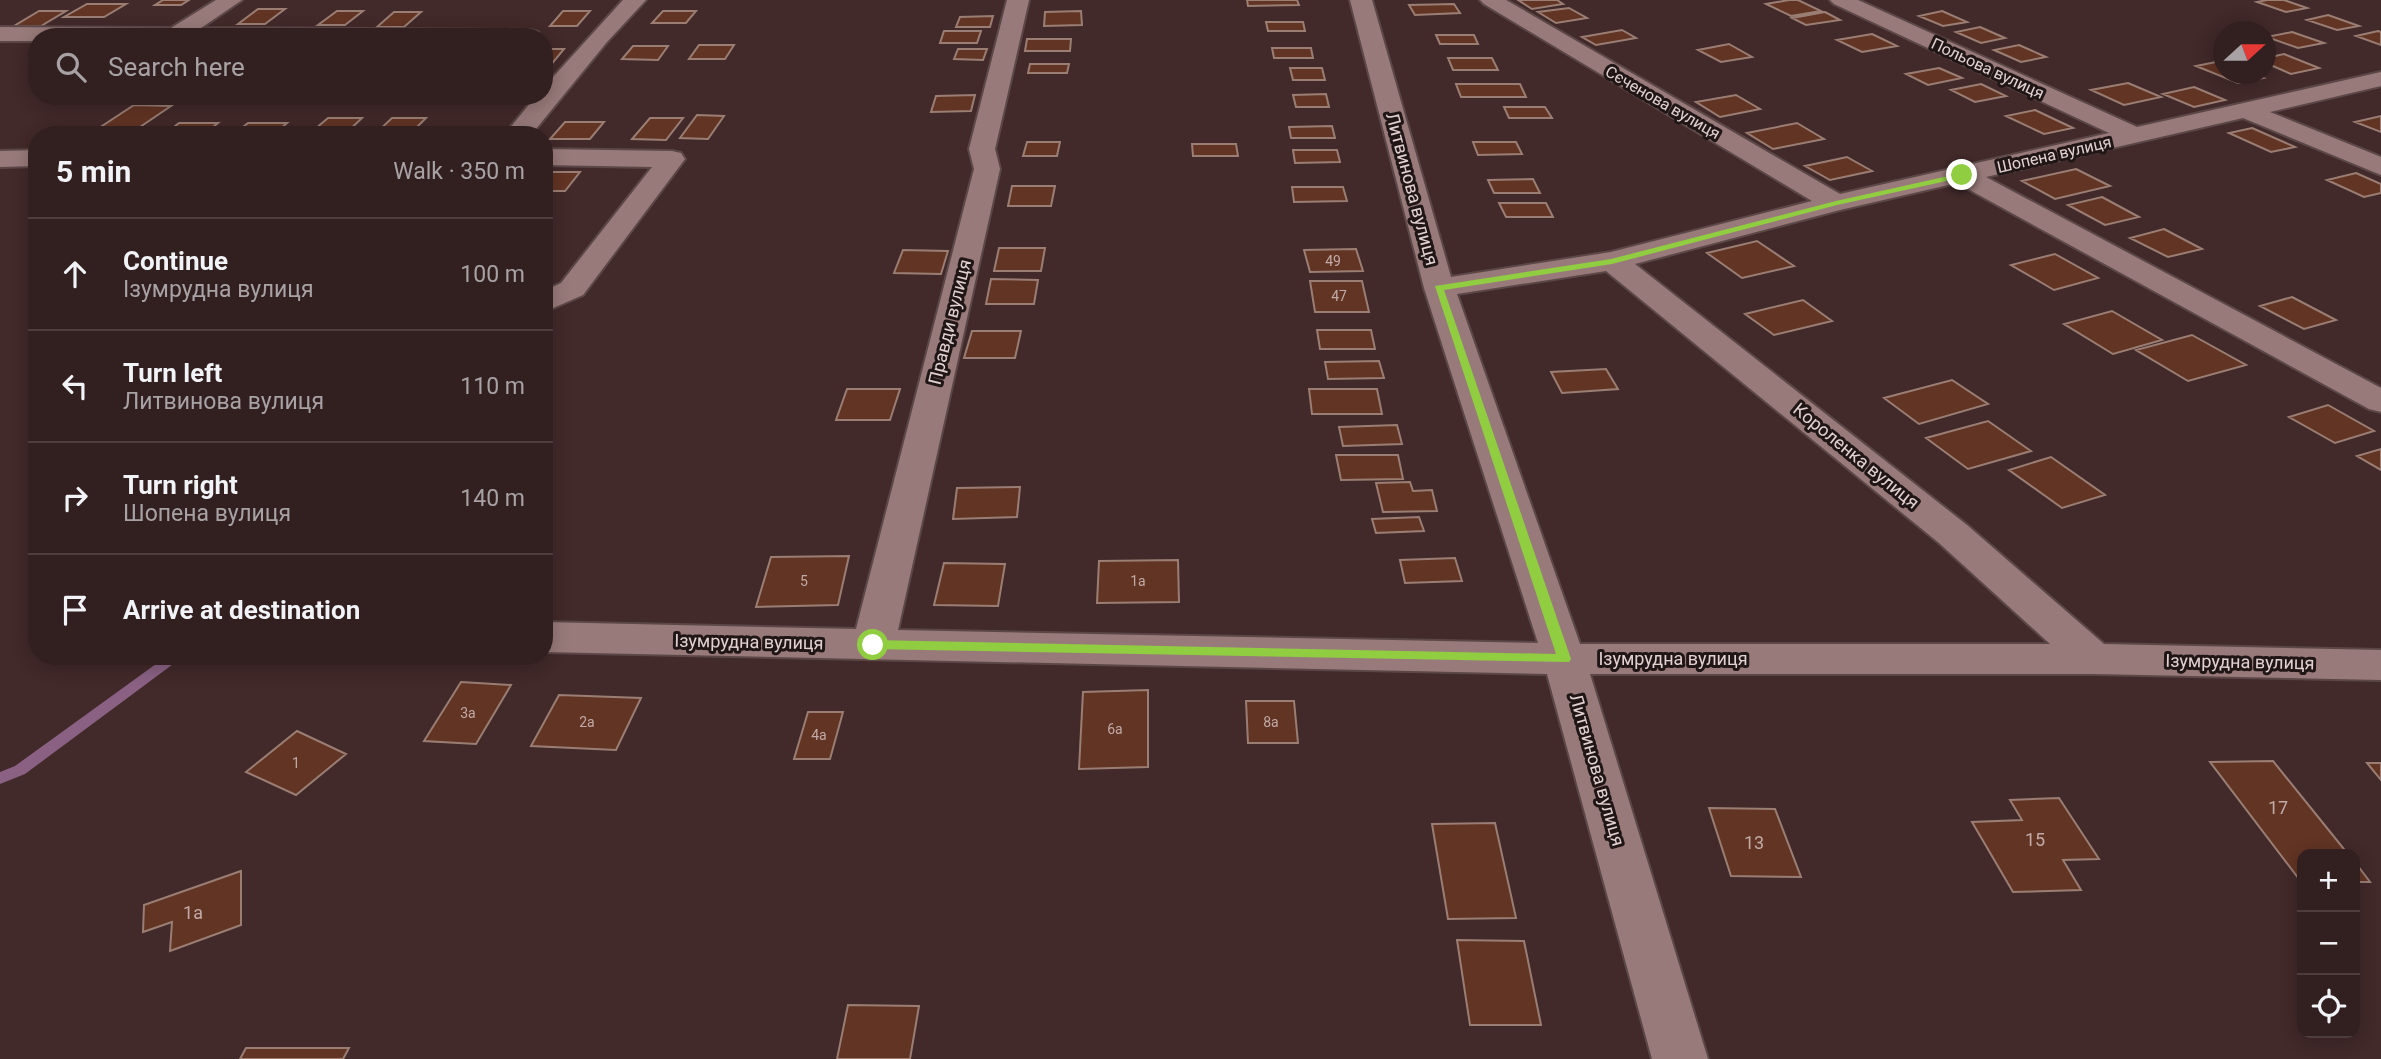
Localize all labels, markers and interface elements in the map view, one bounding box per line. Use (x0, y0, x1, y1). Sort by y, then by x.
north arrow (2213, 21, 2276, 84)
search box (28, 28, 553, 105)
street label: Польова вулиця (1928, 34, 2047, 103)
icon: search (52, 48, 90, 86)
text: Search here (108, 52, 245, 82)
street label: Сєченова вулиця (1602, 62, 1724, 143)
street label: Литвинова вулиця (1382, 110, 1443, 268)
street label: Шопена вулиця (1995, 132, 2113, 177)
text: 5 min (56, 154, 131, 189)
text: Walk · 350 m (393, 158, 525, 185)
route end (1946, 159, 1977, 190)
text: Continue (123, 246, 228, 276)
house number: 49 (1325, 253, 1341, 269)
icon: ahead (56, 255, 94, 293)
street label: Правди вулиця (924, 257, 975, 387)
text: 100 m (460, 261, 525, 288)
text: Ізумрудна вулиця (123, 276, 314, 303)
house number: 47 (1331, 288, 1347, 304)
text: Turn left (123, 358, 222, 388)
icon: left (56, 367, 94, 405)
text: 110 m (460, 373, 525, 400)
text: Литвинова вулиця (123, 388, 324, 415)
street label: Короленка вулиця (1789, 398, 1924, 513)
text: Turn right (123, 470, 238, 500)
icon: right (56, 479, 94, 517)
text: 140 m (460, 485, 525, 512)
text: Шопена вулиця (123, 500, 291, 527)
house number: 5 (800, 573, 808, 589)
house number: 1а (1130, 573, 1146, 589)
icon: arrive (56, 591, 94, 629)
text: Arrive at destination (123, 595, 360, 625)
route start (857, 629, 888, 660)
street label: Ізумрудна вулиця (674, 630, 824, 653)
street label: Ізумрудна вулиця (1598, 648, 1748, 669)
street label: Ізумрудна вулиця (2165, 650, 2315, 673)
street label: Литвинова вулиця (1566, 691, 1629, 848)
house number: 3а (460, 705, 476, 721)
house number: 2а (579, 714, 595, 730)
house number: 8а (1263, 714, 1279, 730)
house number: 6а (1107, 721, 1123, 737)
house number: 4а (811, 727, 827, 743)
house number: 1 (292, 755, 300, 771)
house number: 17 (2268, 797, 2288, 818)
house number: 15 (2025, 829, 2045, 850)
house number: 13 (1744, 832, 1764, 853)
map controls (2297, 849, 2360, 1038)
button: + (2297, 849, 2360, 912)
house number: 1а (183, 902, 203, 923)
button: − (2297, 912, 2360, 975)
button: locate (2297, 975, 2360, 1038)

